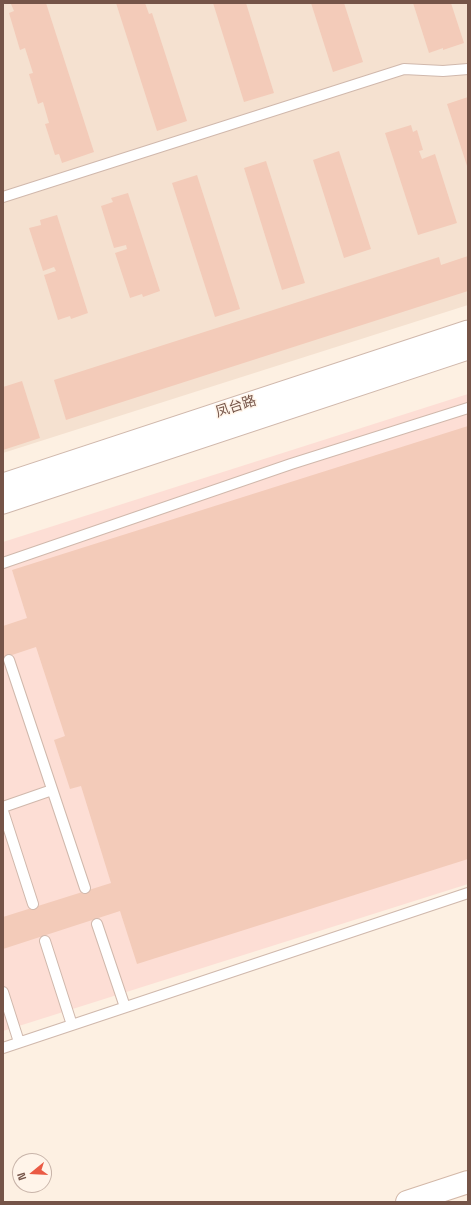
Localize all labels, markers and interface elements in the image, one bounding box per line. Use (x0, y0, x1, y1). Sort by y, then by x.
street label: 凤台路 (213, 393, 259, 421)
north arrow (12, 1153, 52, 1193)
text: N (14, 1171, 29, 1182)

